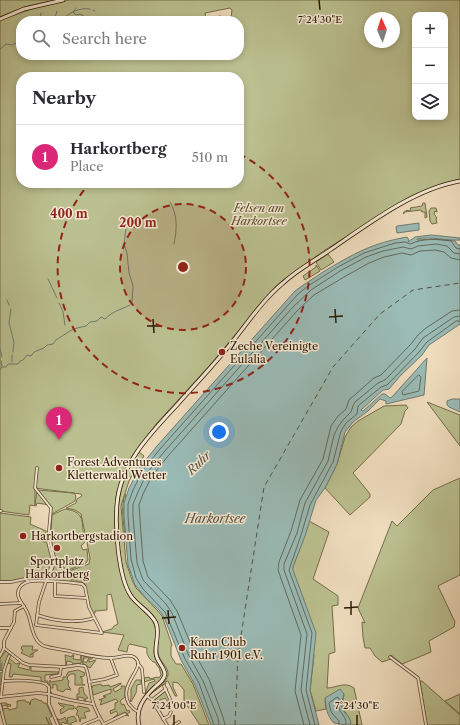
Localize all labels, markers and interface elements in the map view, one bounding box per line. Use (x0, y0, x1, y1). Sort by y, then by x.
north arrow (364, 12, 400, 48)
map controls (412, 12, 448, 120)
button: + (412, 12, 448, 48)
text: 7°24'30"E (298, 13, 342, 26)
search box (16, 16, 244, 60)
icon: search (30, 27, 52, 49)
text: Search here (62, 29, 147, 48)
button: − (412, 48, 448, 84)
button: layers (412, 84, 448, 120)
text: Nearby (32, 88, 96, 108)
text: Harkortberg (70, 139, 167, 158)
text: 1 (42, 149, 48, 165)
text: 510 m (192, 149, 228, 165)
text: Place (70, 158, 103, 174)
park label: Felsen am Harkortsee (230, 201, 287, 228)
text: 400 m (50, 206, 88, 221)
text: 200 m (119, 215, 157, 230)
centre of rings (176, 260, 190, 274)
place label: Zeche Vereinigte Eulalia (230, 339, 318, 366)
marker: Zeche Vereinigte Eulalia (217, 347, 227, 357)
pin: 1 (46, 407, 72, 440)
your location (209, 422, 229, 442)
water label: Ruhr (183, 447, 215, 478)
place label: Forest Adventures Kletterwald Wetter (67, 455, 167, 482)
marker: Forest Adventures Kletterwald Wetter (54, 463, 64, 473)
water label: Harkortsee (184, 511, 246, 526)
place label: Harkortbergstadion (31, 529, 133, 543)
marker: Harkortbergstadion (18, 531, 28, 541)
marker: Sportplatz Harkortberg (52, 543, 62, 553)
place label: Sportplatz Harkortberg (25, 554, 89, 581)
place label: Kanu Club Ruhr 1901 e.V. (190, 635, 263, 662)
marker: Kanu Club Ruhr 1901 e.V. (177, 643, 187, 653)
text: 7°24'00"E (151, 699, 197, 712)
text: 7°24'30"E (335, 699, 379, 712)

